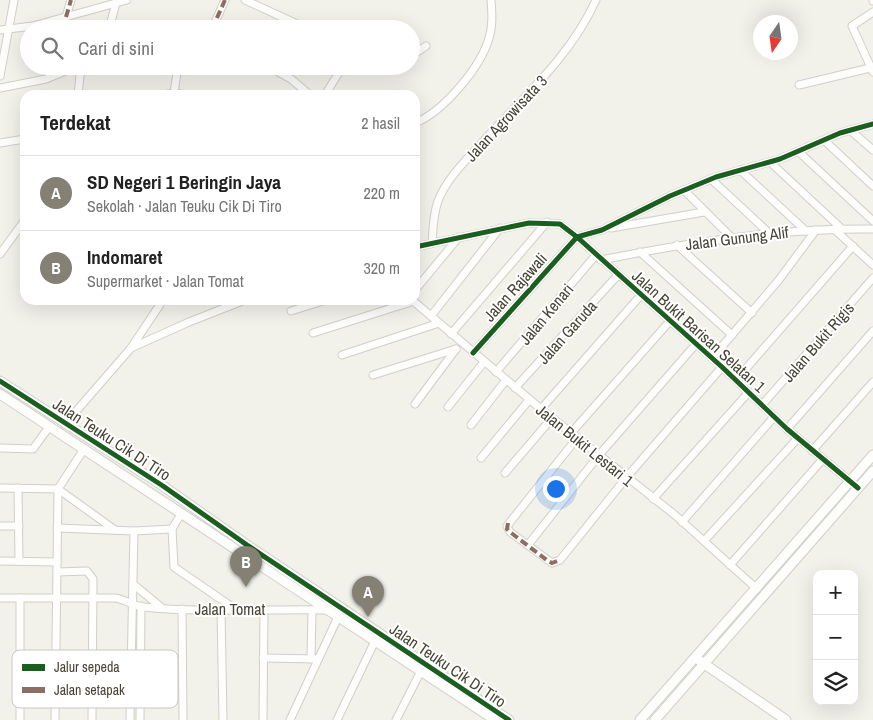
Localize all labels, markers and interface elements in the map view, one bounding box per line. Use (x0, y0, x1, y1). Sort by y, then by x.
north arrow (753, 15, 798, 60)
search box (20, 20, 420, 75)
icon: search (38, 34, 66, 62)
text: Cari di sini (78, 35, 154, 61)
street label: Jalan Agrowisata 3 (460, 70, 552, 166)
text: Terdekat (40, 108, 111, 137)
text: 2 hasil (361, 112, 400, 134)
text: SD Negeri 1 Beringin Jaya (87, 169, 281, 195)
text: A (51, 182, 61, 204)
text: 220 m (364, 182, 400, 204)
text: Sekolah · Jalan Teuku Cik Di Tiro (87, 195, 282, 217)
street label: Jalan Gunung Alif (684, 221, 790, 255)
text: Indomaret (87, 244, 162, 270)
street label: Jalan Rajawali (478, 248, 552, 326)
text: B (51, 257, 61, 279)
text: 320 m (364, 257, 400, 279)
street label: Jalan Bukit Barisan Selatan 1 (627, 265, 771, 397)
text: Supermarket · Jalan Tomat (87, 270, 244, 292)
street label: Jalan Kenari (514, 279, 578, 349)
street label: Jalan Garuda (532, 295, 602, 369)
street label: Jalan Bukit Rigis (777, 297, 859, 387)
street label: Jalan Teuku Cik Di Tiro (49, 393, 175, 485)
street label: Jalan Bukit Lestari 1 (532, 399, 639, 492)
your location (543, 476, 569, 502)
pin: B (230, 546, 262, 587)
map controls (813, 570, 858, 705)
button: + (813, 570, 858, 615)
pin: A (352, 576, 384, 617)
street label: Jalan Tomat (195, 598, 266, 620)
button: − (813, 615, 858, 660)
street label: Jalan Teuku Cik Di Tiro (385, 618, 511, 712)
legend (12, 650, 178, 708)
text: Jalur sepeda (54, 658, 120, 676)
button: layers (813, 660, 858, 705)
text: Jalan setapak (54, 681, 125, 699)

